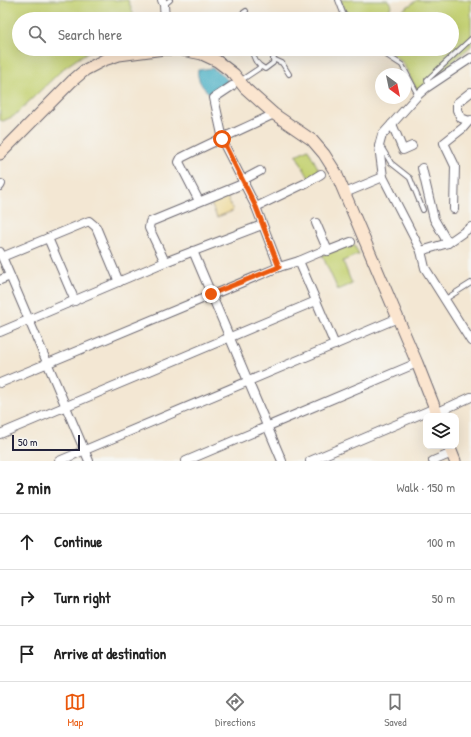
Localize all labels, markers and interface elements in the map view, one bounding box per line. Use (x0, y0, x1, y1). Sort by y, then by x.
search box (12, 12, 459, 56)
icon: search (26, 23, 48, 45)
text: Search here (58, 24, 122, 45)
north arrow (375, 68, 411, 104)
route start (213, 130, 231, 148)
route end (202, 285, 220, 303)
map controls (423, 413, 459, 449)
button: layers (423, 413, 459, 449)
scale bar (12, 433, 80, 452)
text: 50 m (18, 435, 38, 449)
text: 2 min (16, 476, 51, 499)
text: Walk · 150 m (397, 478, 455, 496)
icon: ahead (16, 531, 38, 553)
text: Continue (54, 531, 102, 552)
text: 100 m (427, 533, 455, 551)
icon: right (16, 587, 38, 609)
text: Turn right (54, 587, 110, 608)
text: 50 m (432, 589, 455, 607)
icon: arrive (16, 643, 38, 665)
text: Arrive at destination (54, 643, 166, 664)
tab: Map (64, 691, 86, 729)
tab: Directions (215, 691, 256, 729)
tab: Saved (384, 691, 407, 729)

